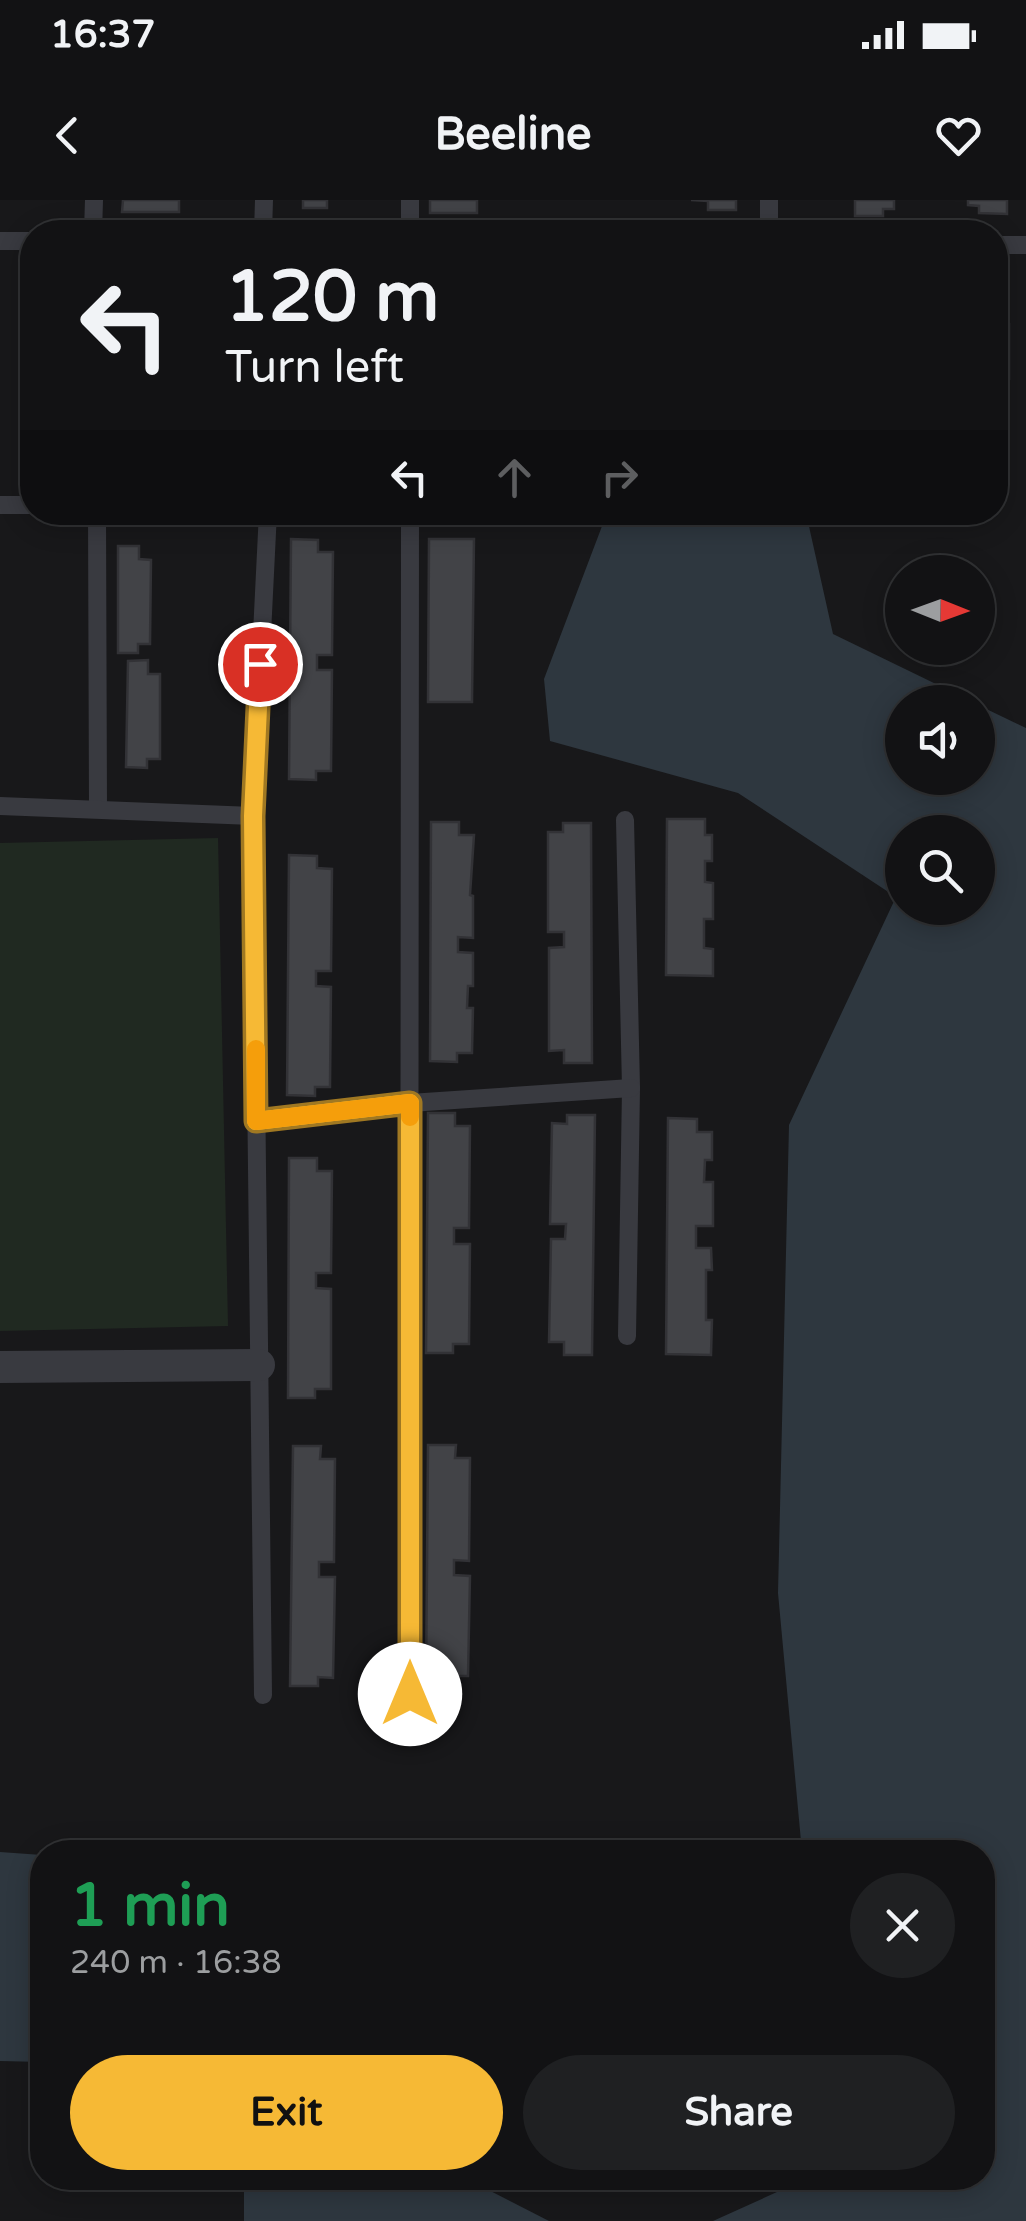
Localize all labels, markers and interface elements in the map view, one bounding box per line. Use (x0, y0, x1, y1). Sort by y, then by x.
text: 16:37 (50, 12, 155, 58)
icon: back (40, 108, 95, 163)
text: Beeline (434, 108, 592, 162)
icon: heart (931, 108, 986, 163)
text: 120 m (225, 256, 439, 340)
icon: left (60, 260, 190, 390)
text: Turn left (225, 341, 404, 395)
icon: left (382, 450, 437, 505)
icon: ahead (487, 450, 542, 505)
icon: right (592, 450, 647, 505)
north arrow (885, 555, 995, 665)
map controls (885, 555, 995, 925)
pin (218, 622, 303, 707)
icon: arrive (233, 637, 288, 692)
button: sound (885, 685, 995, 795)
button: search (885, 815, 995, 925)
position arrow (358, 1642, 462, 1746)
text: 1 min (70, 1870, 230, 1942)
button: close (850, 1873, 955, 1978)
text: 240 m · 16:38 (70, 1944, 282, 1982)
button: Exit (70, 2055, 503, 2170)
button: Share (523, 2055, 955, 2170)

